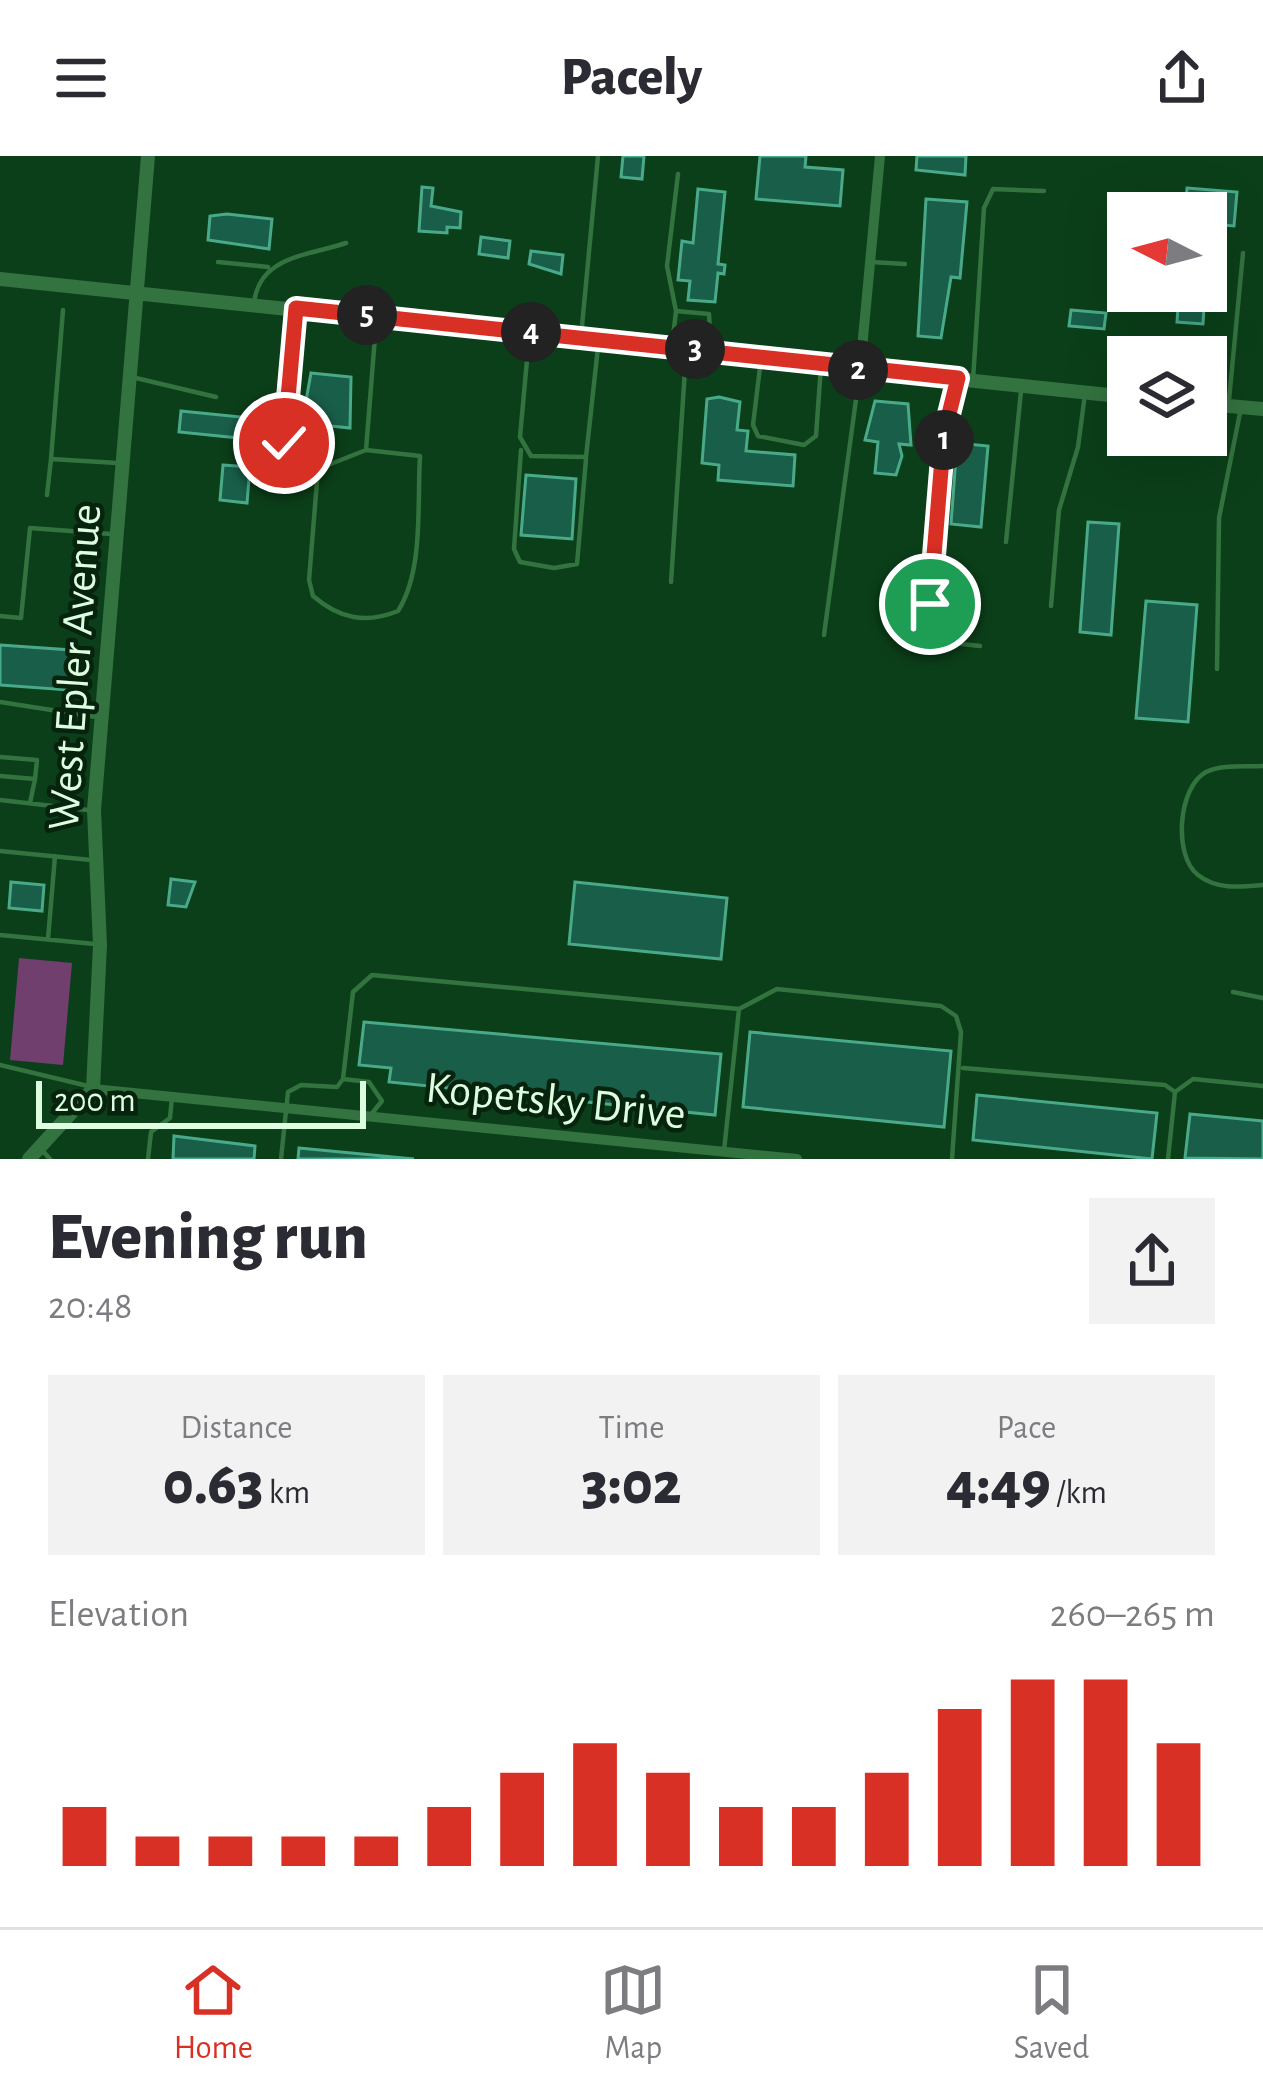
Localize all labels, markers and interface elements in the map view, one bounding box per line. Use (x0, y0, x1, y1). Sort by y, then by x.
icon: menu (48, 45, 114, 111)
icon: share (1149, 45, 1215, 111)
text: Pacely (561, 51, 702, 105)
north arrow (1107, 192, 1227, 312)
map controls (1107, 192, 1227, 456)
pin: 5 (337, 285, 397, 345)
text: 5 (360, 298, 374, 331)
pin: 4 (501, 302, 561, 362)
text: 4 (523, 315, 539, 348)
pin: 3 (665, 319, 725, 379)
text: 3 (688, 332, 702, 365)
button: layers (1107, 336, 1227, 456)
pin: 2 (828, 340, 888, 400)
text: 2 (850, 353, 866, 386)
pin (233, 392, 335, 494)
icon: check (251, 410, 317, 476)
pin: 1 (914, 410, 974, 470)
text: 1 (938, 423, 950, 456)
street label: West Epler Avenue (42, 503, 109, 832)
pin (879, 553, 981, 655)
icon: arrive (897, 571, 963, 637)
street label: Kopetsky Drive (424, 1065, 688, 1138)
scale bar (36, 1075, 366, 1128)
text: 200 m (54, 1085, 136, 1118)
button: share (1089, 1198, 1215, 1324)
text: Evening run (48, 1205, 368, 1271)
text: 20:48 (48, 1287, 133, 1326)
text: Distance (181, 1412, 292, 1445)
text: Time (599, 1412, 664, 1445)
text: Pace (997, 1412, 1056, 1445)
text: 0.63 (163, 1455, 263, 1515)
text: 3:02 (582, 1455, 681, 1515)
text: 4:49 (946, 1455, 1051, 1515)
text: km (263, 1477, 310, 1510)
text: /km (1051, 1477, 1107, 1510)
text: Elevation (48, 1595, 189, 1634)
text: 260–265 m (1050, 1595, 1215, 1634)
tab: Home (174, 1957, 253, 2069)
tab: Map (600, 1957, 666, 2069)
tab: Saved (1014, 1957, 1089, 2069)

